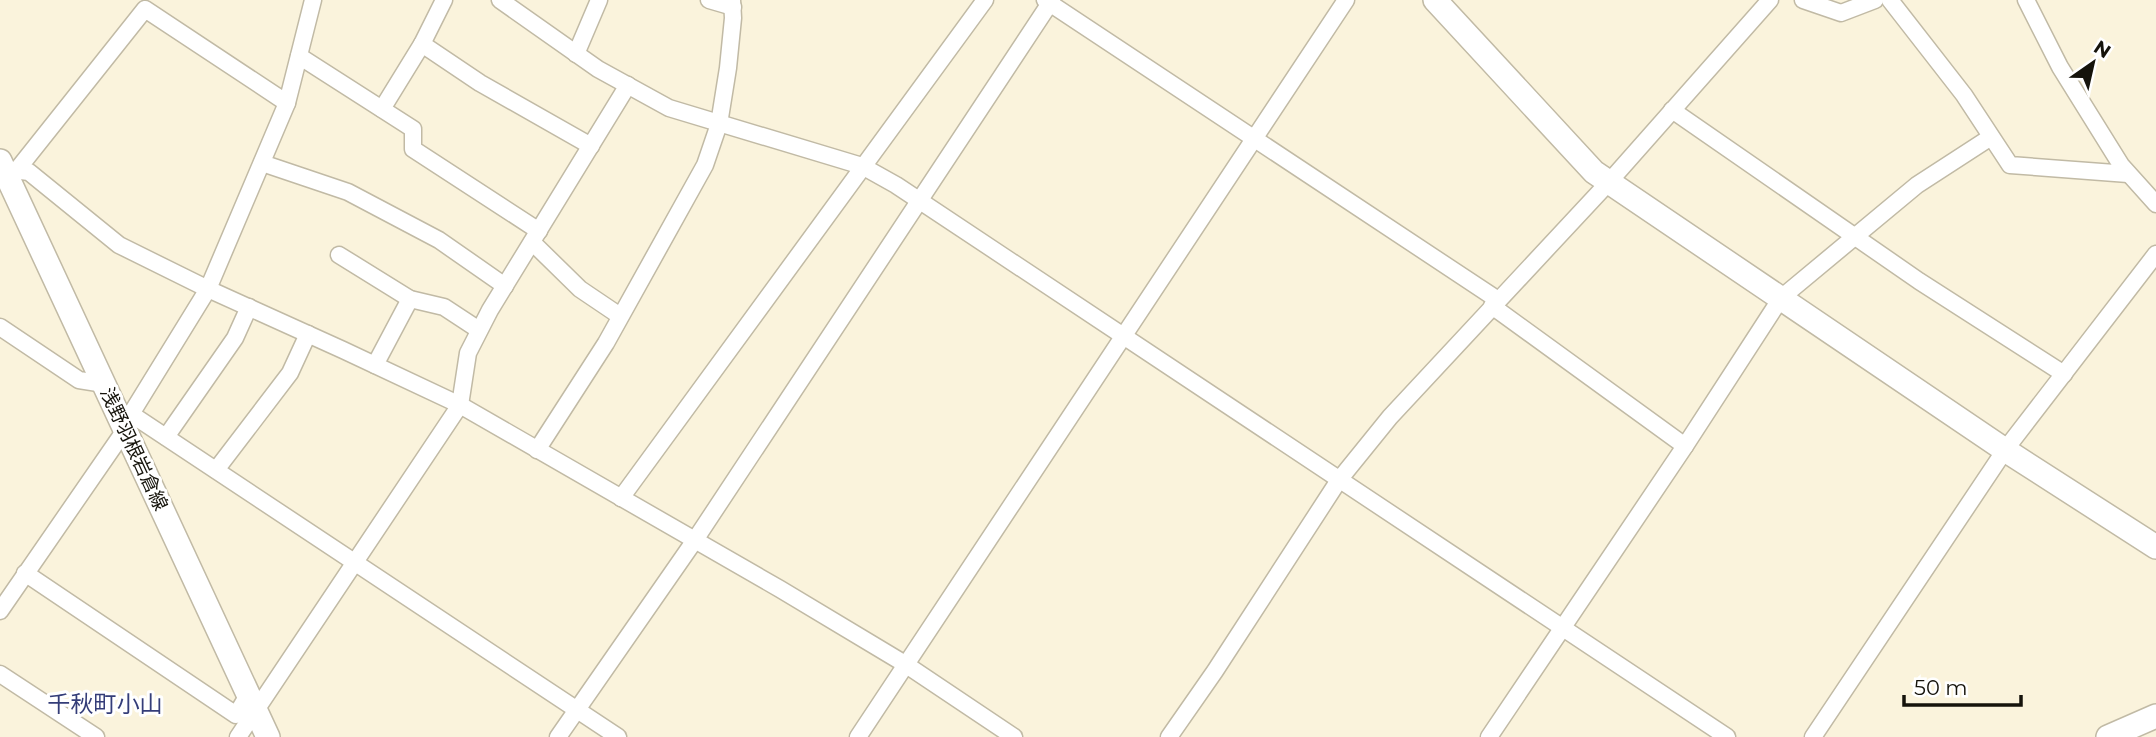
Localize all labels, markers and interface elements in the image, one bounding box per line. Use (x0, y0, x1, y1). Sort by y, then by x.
north arrow (2058, 28, 2128, 98)
text: N (2089, 35, 2115, 63)
street label: 浅野羽根岩倉線 (95, 384, 173, 514)
scale bar (1904, 664, 2021, 708)
text: 50 m (1914, 675, 1968, 700)
district label: 千秋町小山 (48, 690, 163, 718)

